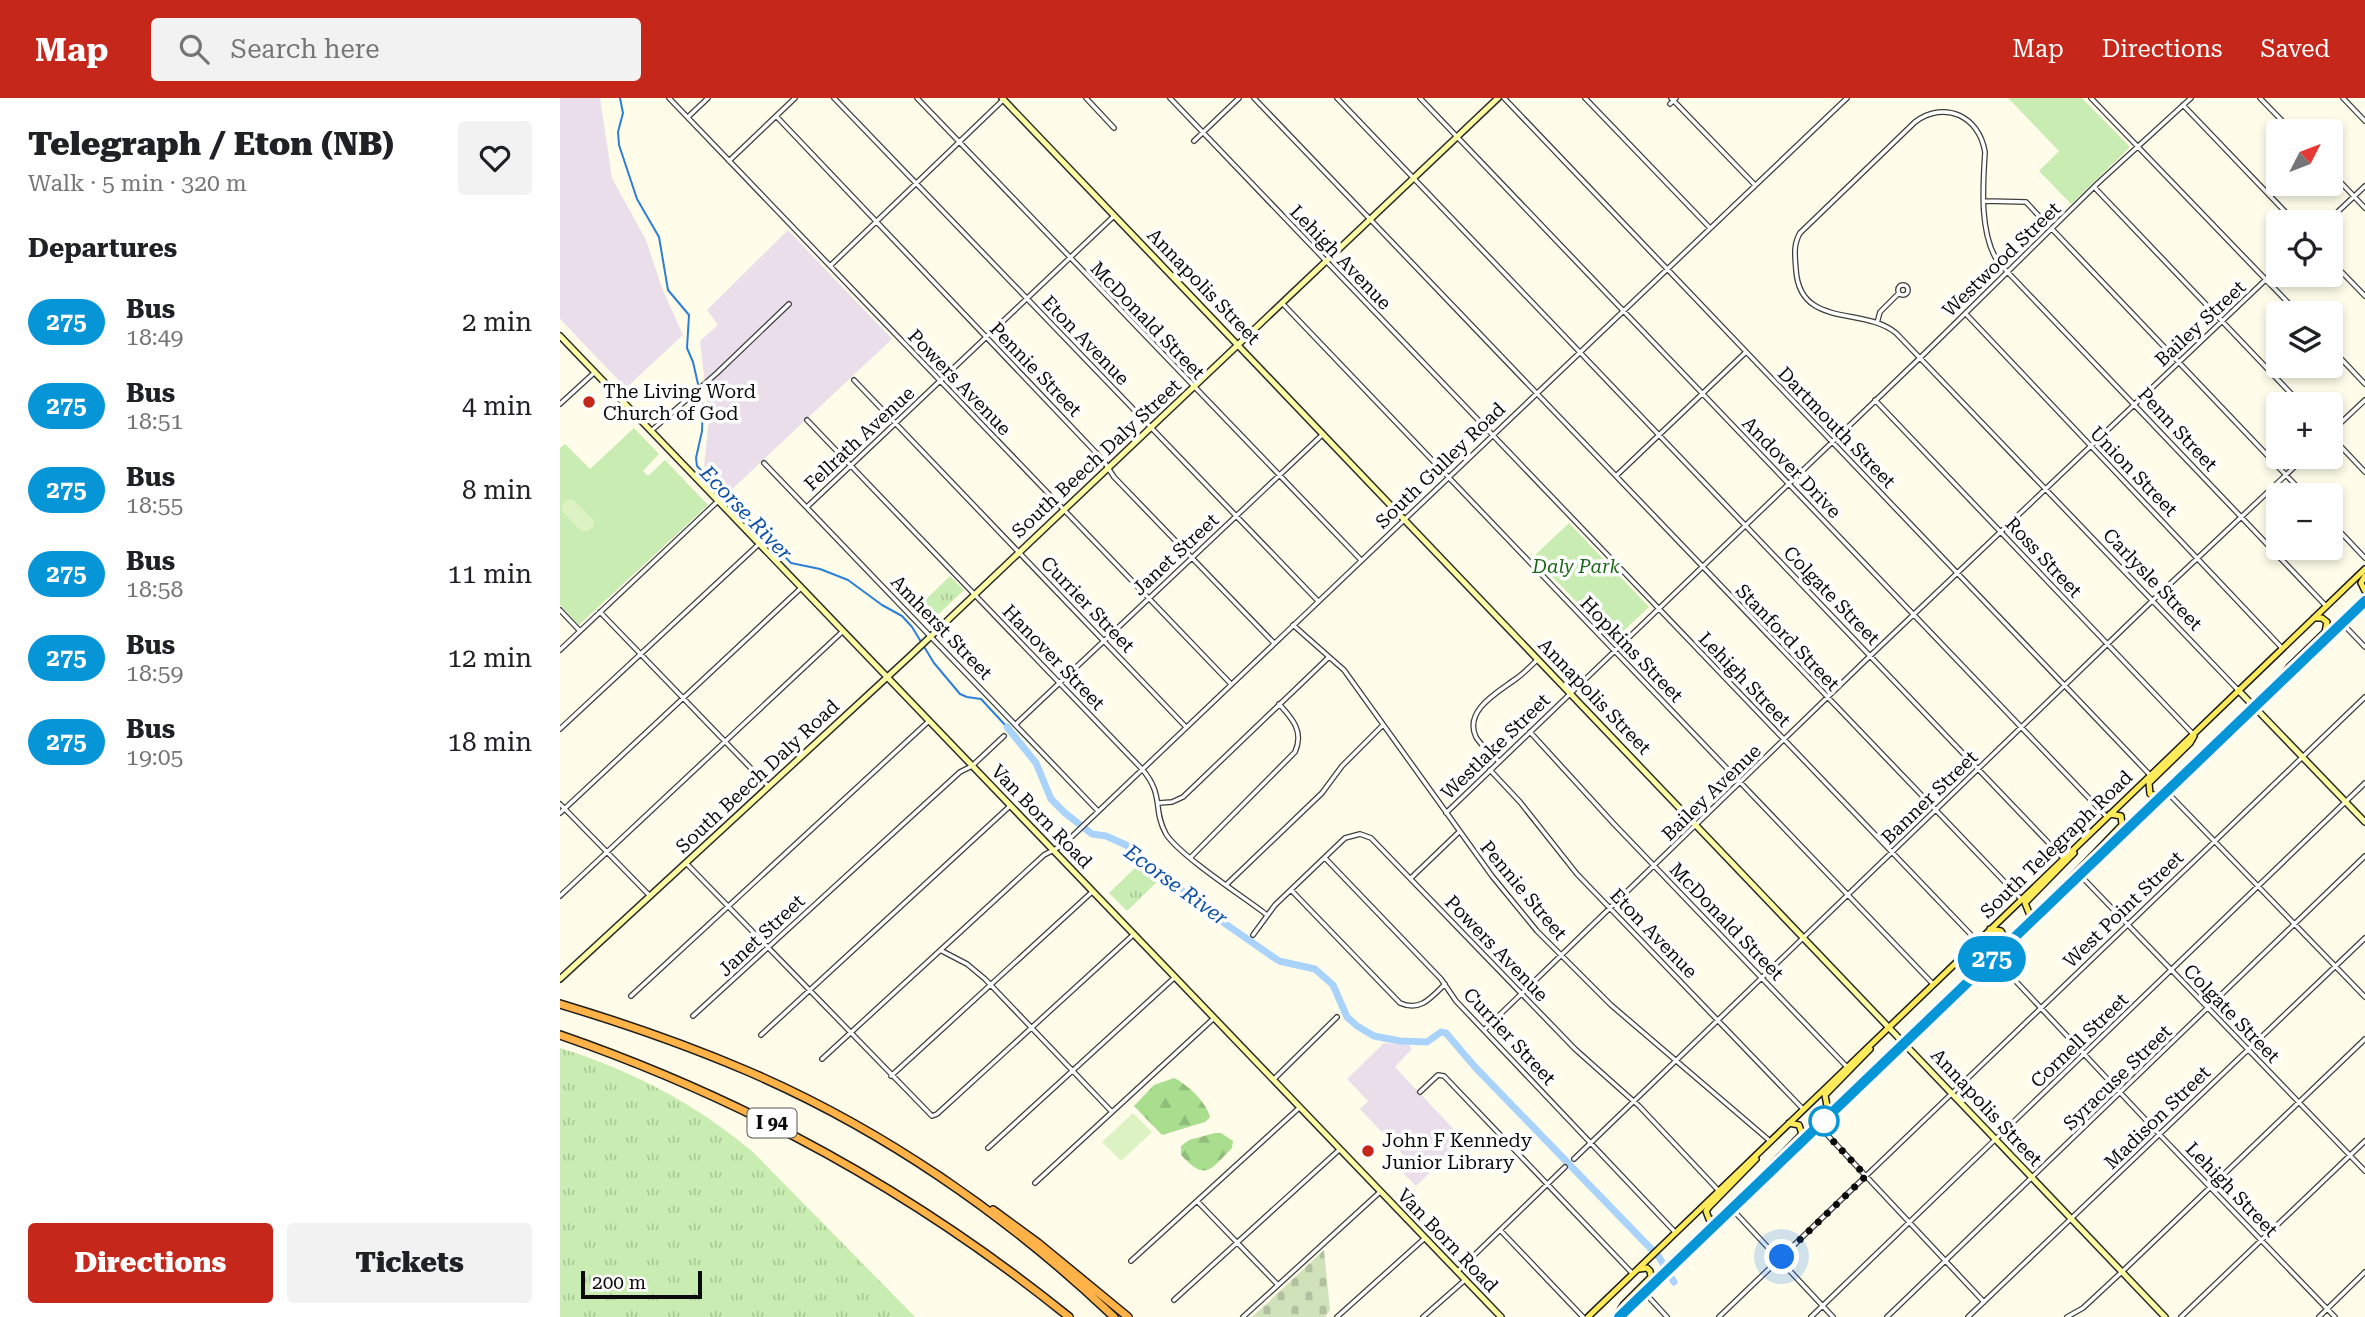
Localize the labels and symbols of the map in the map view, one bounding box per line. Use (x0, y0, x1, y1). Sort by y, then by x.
north arrow (2266, 119, 2343, 196)
street label: Westwood Street (1937, 197, 2065, 322)
street label: Lehigh Avenue (1285, 200, 1396, 314)
street label: Annapolis Street (1142, 223, 1265, 349)
street label: McDonald Street (1086, 257, 1210, 384)
street label: Bailey Street (2150, 276, 2250, 371)
street label: Eton Avenue (1037, 291, 1134, 390)
street label: Pennie Street (985, 317, 1086, 421)
street label: Powers Avenue (903, 325, 1016, 440)
street label: Dartmouth Street (1773, 362, 1900, 493)
street label: South Beech Daly Street (1007, 374, 1186, 543)
place label: The Living Word Church of God (603, 380, 756, 425)
street label: Fellrath Avenue (799, 381, 919, 495)
street label: Penn Street (2133, 383, 2222, 476)
marker: The Living Word Church of God (581, 394, 597, 410)
street label: South Gulley Road (1371, 397, 1510, 533)
street label: Andover Drive (1737, 412, 1846, 523)
street label: Union Street (2085, 421, 2182, 521)
water label: Ecorse River (694, 460, 797, 565)
street label: Janet Street (1127, 509, 1223, 600)
street label: Ross Street (2000, 512, 2087, 602)
street label: Carlysle Street (2098, 523, 2207, 635)
street label: Colgate Street (1779, 541, 1885, 650)
street label: Currier Street (1036, 551, 1139, 657)
park label: Daly Park (1531, 555, 1621, 578)
street label: Amherst Street (886, 570, 997, 684)
street label: Stanford Street (1731, 579, 1844, 695)
street label: Hopkins Street (1575, 592, 1688, 707)
street label: Hanover Street (998, 600, 1110, 715)
street label: Lehigh Street (1694, 627, 1796, 732)
street label: Annapolis Street (1533, 633, 1656, 759)
street label: Westlake Street (1436, 689, 1555, 804)
street label: South Beech Daly Road (671, 695, 844, 858)
street label: Bailey Avenue (1657, 739, 1766, 846)
street label: Banner Street (1876, 746, 1982, 849)
street label: Van Born Road (986, 760, 1097, 873)
street label: South Telegraph Road (1975, 766, 2137, 923)
street label: Pennie Street (1475, 836, 1572, 945)
water label: Ecorse River (1119, 839, 1232, 931)
street label: West Point Street (2059, 846, 2188, 973)
street label: McDonald Street (1665, 858, 1789, 985)
street label: Eton Avenue (1605, 884, 1702, 983)
street label: Janet Street (713, 890, 809, 981)
street label: Powers Avenue (1440, 891, 1553, 1006)
line badge: 275 (1952, 936, 2032, 982)
street label: Colgate Street (2179, 959, 2285, 1068)
street label: Currier Street (1459, 983, 1561, 1090)
street label: Cornell Street (2026, 988, 2133, 1093)
street label: Syracuse Street (2058, 1020, 2176, 1135)
street label: Annapolis Street (1926, 1044, 2047, 1171)
street label: Madison Street (2100, 1061, 2215, 1174)
unlabelled marker (1809, 1106, 1839, 1136)
road number: I 94 (748, 1108, 796, 1138)
place label: John F Kennedy Junior Library (1382, 1129, 1533, 1174)
street label: Lehigh Street (2181, 1137, 2283, 1242)
marker: John F Kennedy Junior Library (1360, 1143, 1376, 1159)
street label: Van Born Road (1392, 1184, 1503, 1297)
your location (1764, 1239, 1799, 1274)
scale bar (581, 1268, 702, 1300)

